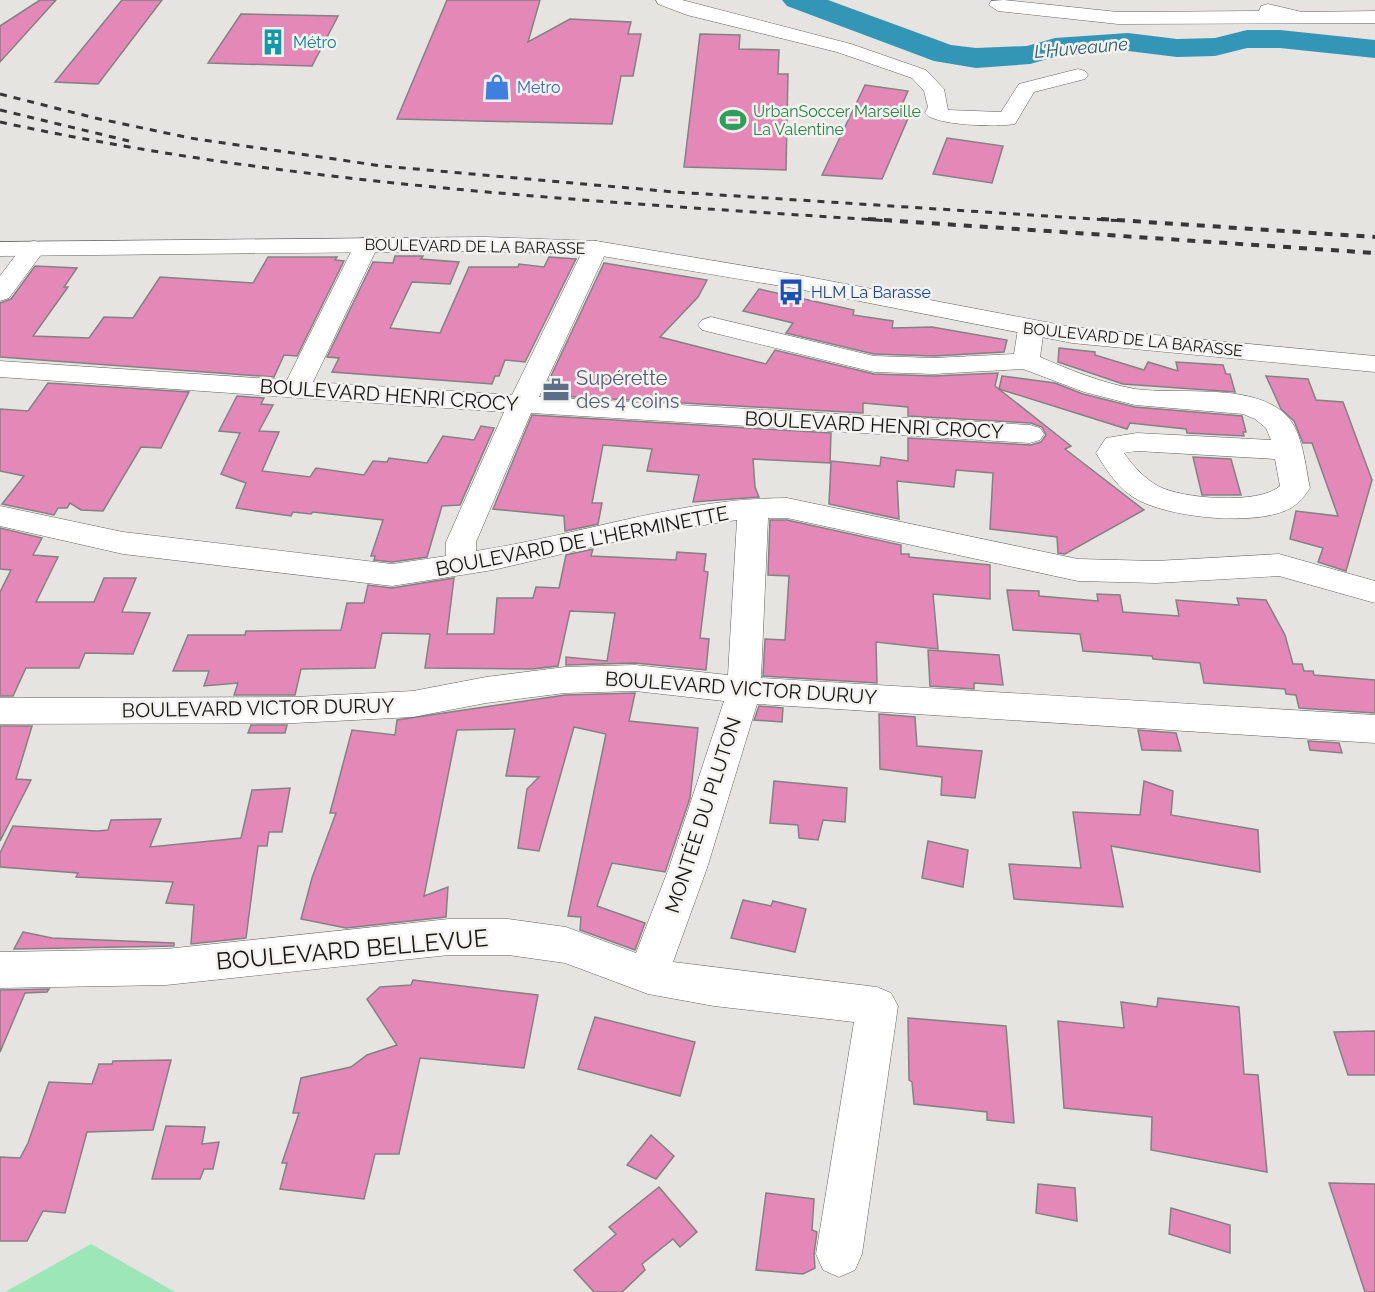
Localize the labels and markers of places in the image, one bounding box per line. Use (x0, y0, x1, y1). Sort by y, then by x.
building icon: Métro (258, 27, 288, 57)
place label: Métro (293, 33, 336, 52)
shop icon: Metro (482, 72, 512, 102)
place label: Metro (517, 78, 560, 97)
place label: UrbanSoccer Marseille La Valentine (753, 102, 921, 139)
sports icon: UrbanSoccer Marseille La Valentine (718, 105, 748, 135)
bus stop icon: HLM La Barasse (776, 277, 806, 307)
place label: HLM La Barasse (811, 283, 931, 302)
place label: Supérette des 4 coins (576, 366, 679, 413)
office icon: Supérette des 4 coins (541, 375, 571, 405)

